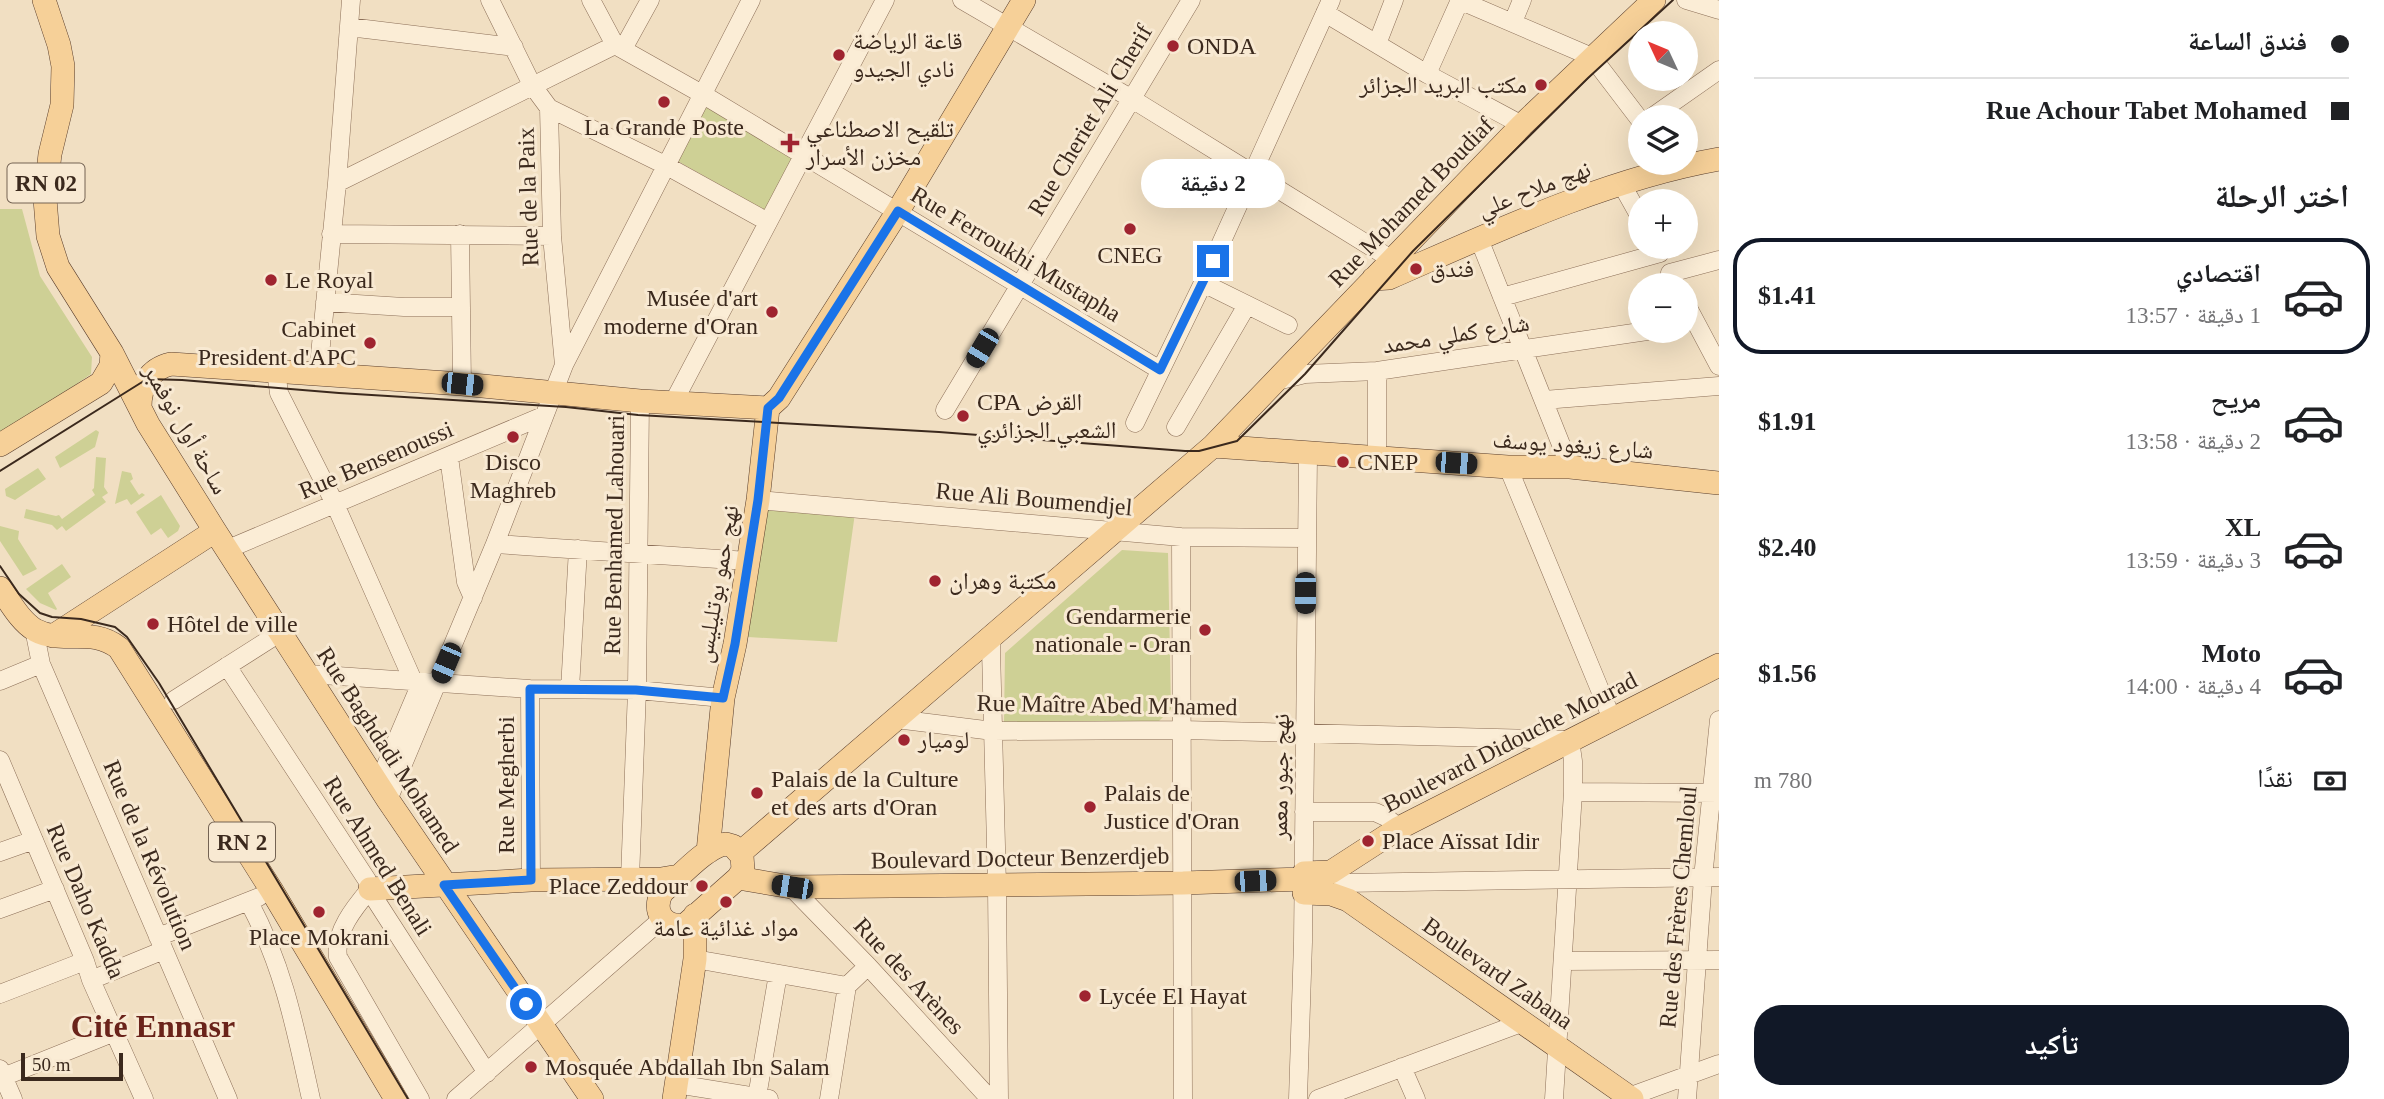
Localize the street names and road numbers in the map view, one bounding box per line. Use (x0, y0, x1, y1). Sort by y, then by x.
street label: Rue Cheriet Ali Cherif (1023, 20, 1157, 220)
street label: Rue Mohamed Boudiaf (1323, 112, 1499, 292)
street label: Rue de la Paix (513, 127, 543, 267)
street label: نهج ملاح علي (1474, 156, 1596, 228)
road number: RN 02 (7, 164, 84, 202)
street label: Rue Ferroukhi Mustapha (906, 181, 1126, 327)
street label: شارع كملي محمد (1381, 310, 1532, 364)
street label: ساحة أول نوفمبر (137, 358, 234, 499)
street label: Rue Benhamed Lahouari (599, 415, 629, 655)
street label: Rue Bensenoussi (295, 416, 457, 504)
street label: شارع زيغود يوسف (1492, 426, 1654, 466)
street label: Rue Ali Boumendjel (935, 477, 1134, 521)
street label: نهج حمو بوتليليس (690, 503, 746, 665)
street label: Rue Baghdadi Mohamed (312, 642, 464, 858)
street label: Boulevard Didouche Mourad (1379, 667, 1641, 817)
street label: Rue Maître Abed M'hamed (976, 690, 1238, 720)
street label: نهج جبور معمر (1266, 713, 1296, 842)
street label: Rue Megherbi (493, 716, 519, 854)
street label: Rue de la Révolution (98, 756, 202, 954)
street label: Rue Ahmed Benali (319, 772, 438, 941)
street label: Rue des Frères Chemloul (1654, 784, 1702, 1029)
street label: Rue Daho Kadda (42, 820, 130, 982)
road number: RN 2 (209, 822, 275, 862)
street label: Boulevard Docteur Benzerdjeb (871, 842, 1169, 874)
street label: Boulevard Zabana (1418, 912, 1578, 1034)
street label: Rue des Arènes (849, 913, 969, 1039)

